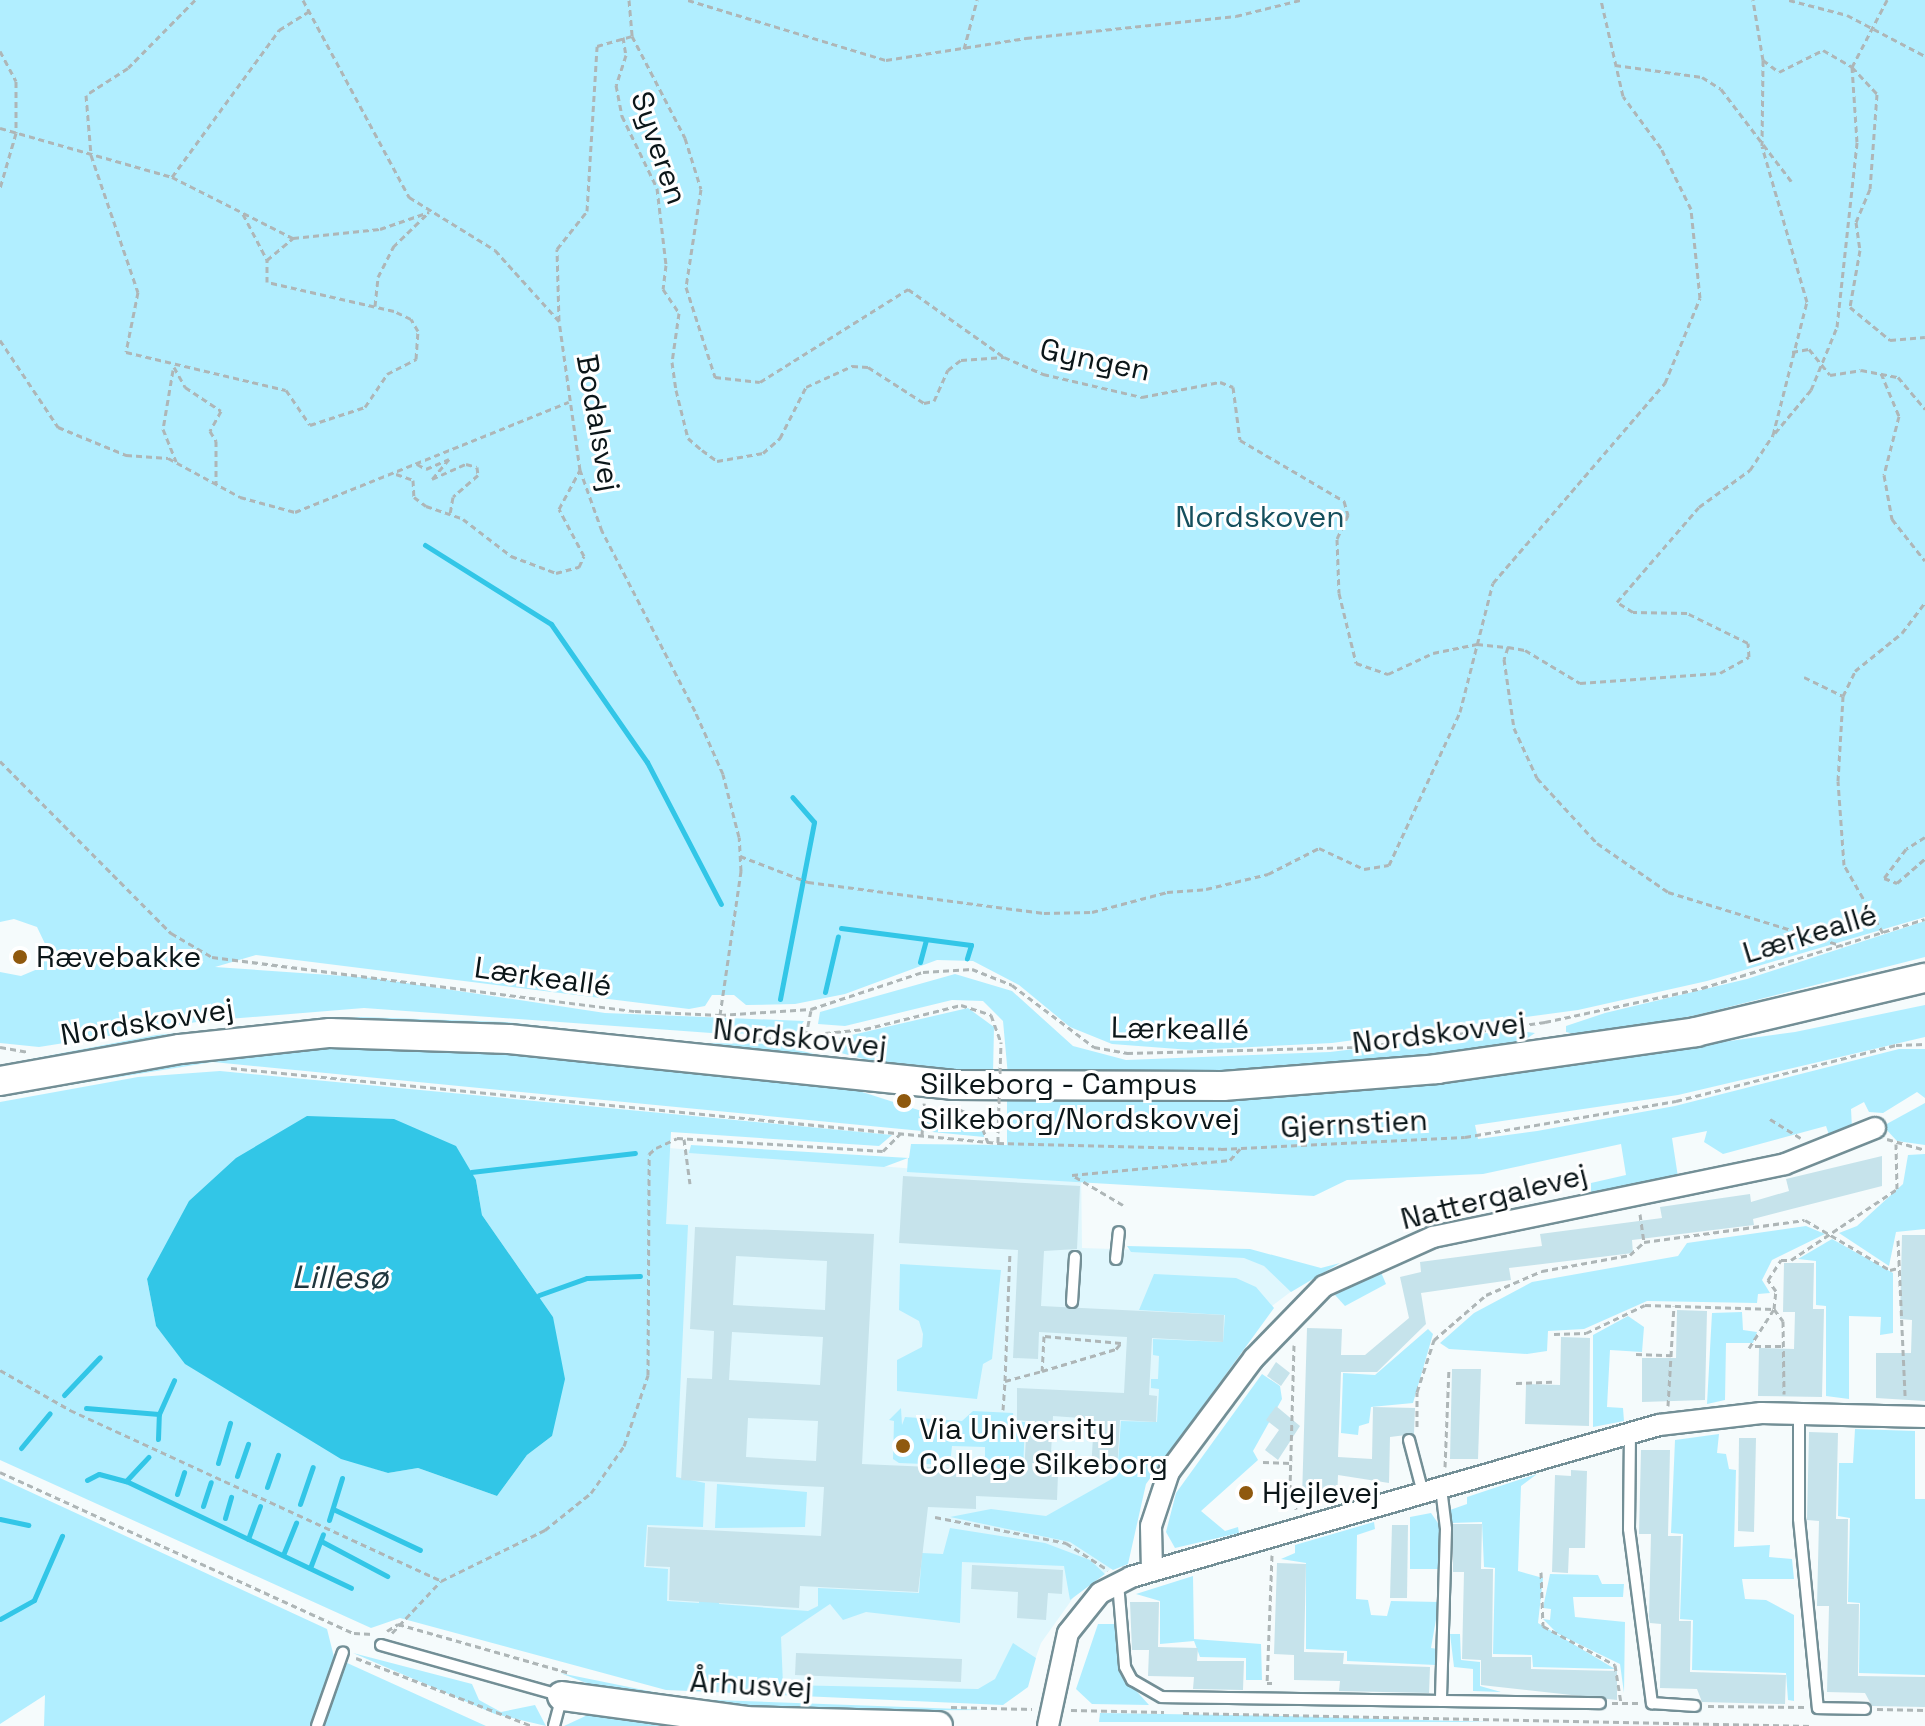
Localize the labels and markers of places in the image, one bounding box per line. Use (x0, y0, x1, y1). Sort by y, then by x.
place label: Rævebakke (36, 939, 201, 975)
marker: Rævebakke (11, 948, 29, 966)
place label: Silkeborg - Campus Silkeborg/Nordskovvej (920, 1066, 1240, 1136)
marker: Silkeborg - Campus Silkeborg/Nordskovvej (895, 1092, 913, 1110)
place label: Via University College Silkeborg (919, 1411, 1168, 1482)
marker: Via University College Silkeborg (894, 1437, 912, 1455)
place label: Hjejlevej (1262, 1475, 1379, 1511)
marker: Hjejlevej (1237, 1484, 1255, 1502)

